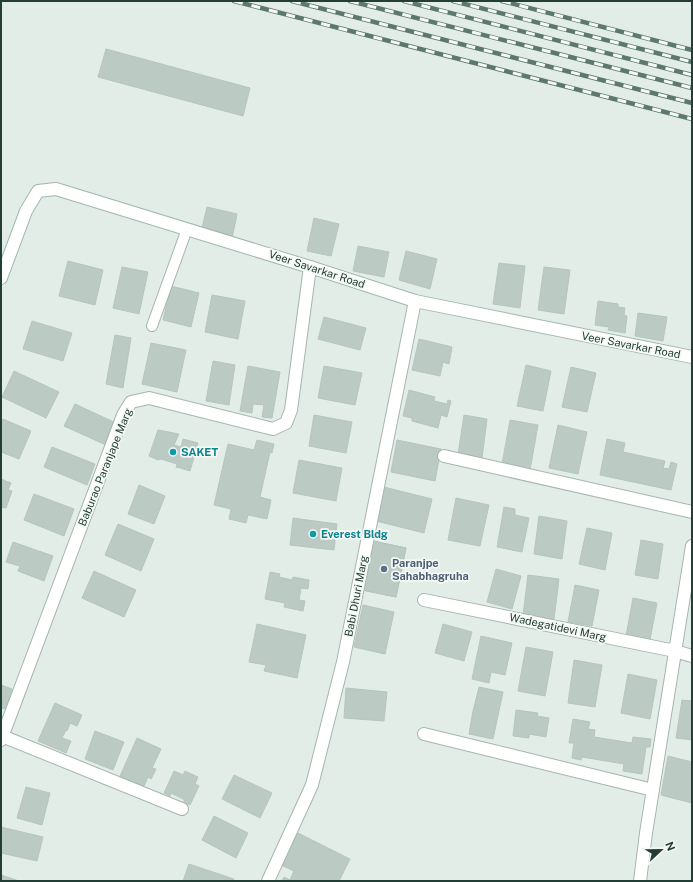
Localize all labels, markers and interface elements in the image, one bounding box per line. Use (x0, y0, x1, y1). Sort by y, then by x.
street label: Veer Savarkar Road (267, 248, 367, 290)
street label: Veer Savarkar Road (581, 330, 681, 360)
street label: Baburao Paranjape Marg (76, 406, 134, 528)
place label: SAKET (181, 446, 219, 458)
marker: SAKET (168, 447, 178, 457)
place label: Everest Bldg (321, 528, 388, 540)
marker: Everest Bldg (308, 529, 318, 539)
street label: Babi Dhuri Marg (342, 554, 370, 638)
place label: Paranjpe Sahabhagruha (392, 557, 469, 582)
marker: Paranjpe Sahabhagruha (379, 564, 389, 574)
street label: Wadegatidevi Marg (508, 611, 608, 643)
north arrow (641, 830, 681, 870)
text: N (663, 840, 677, 852)

